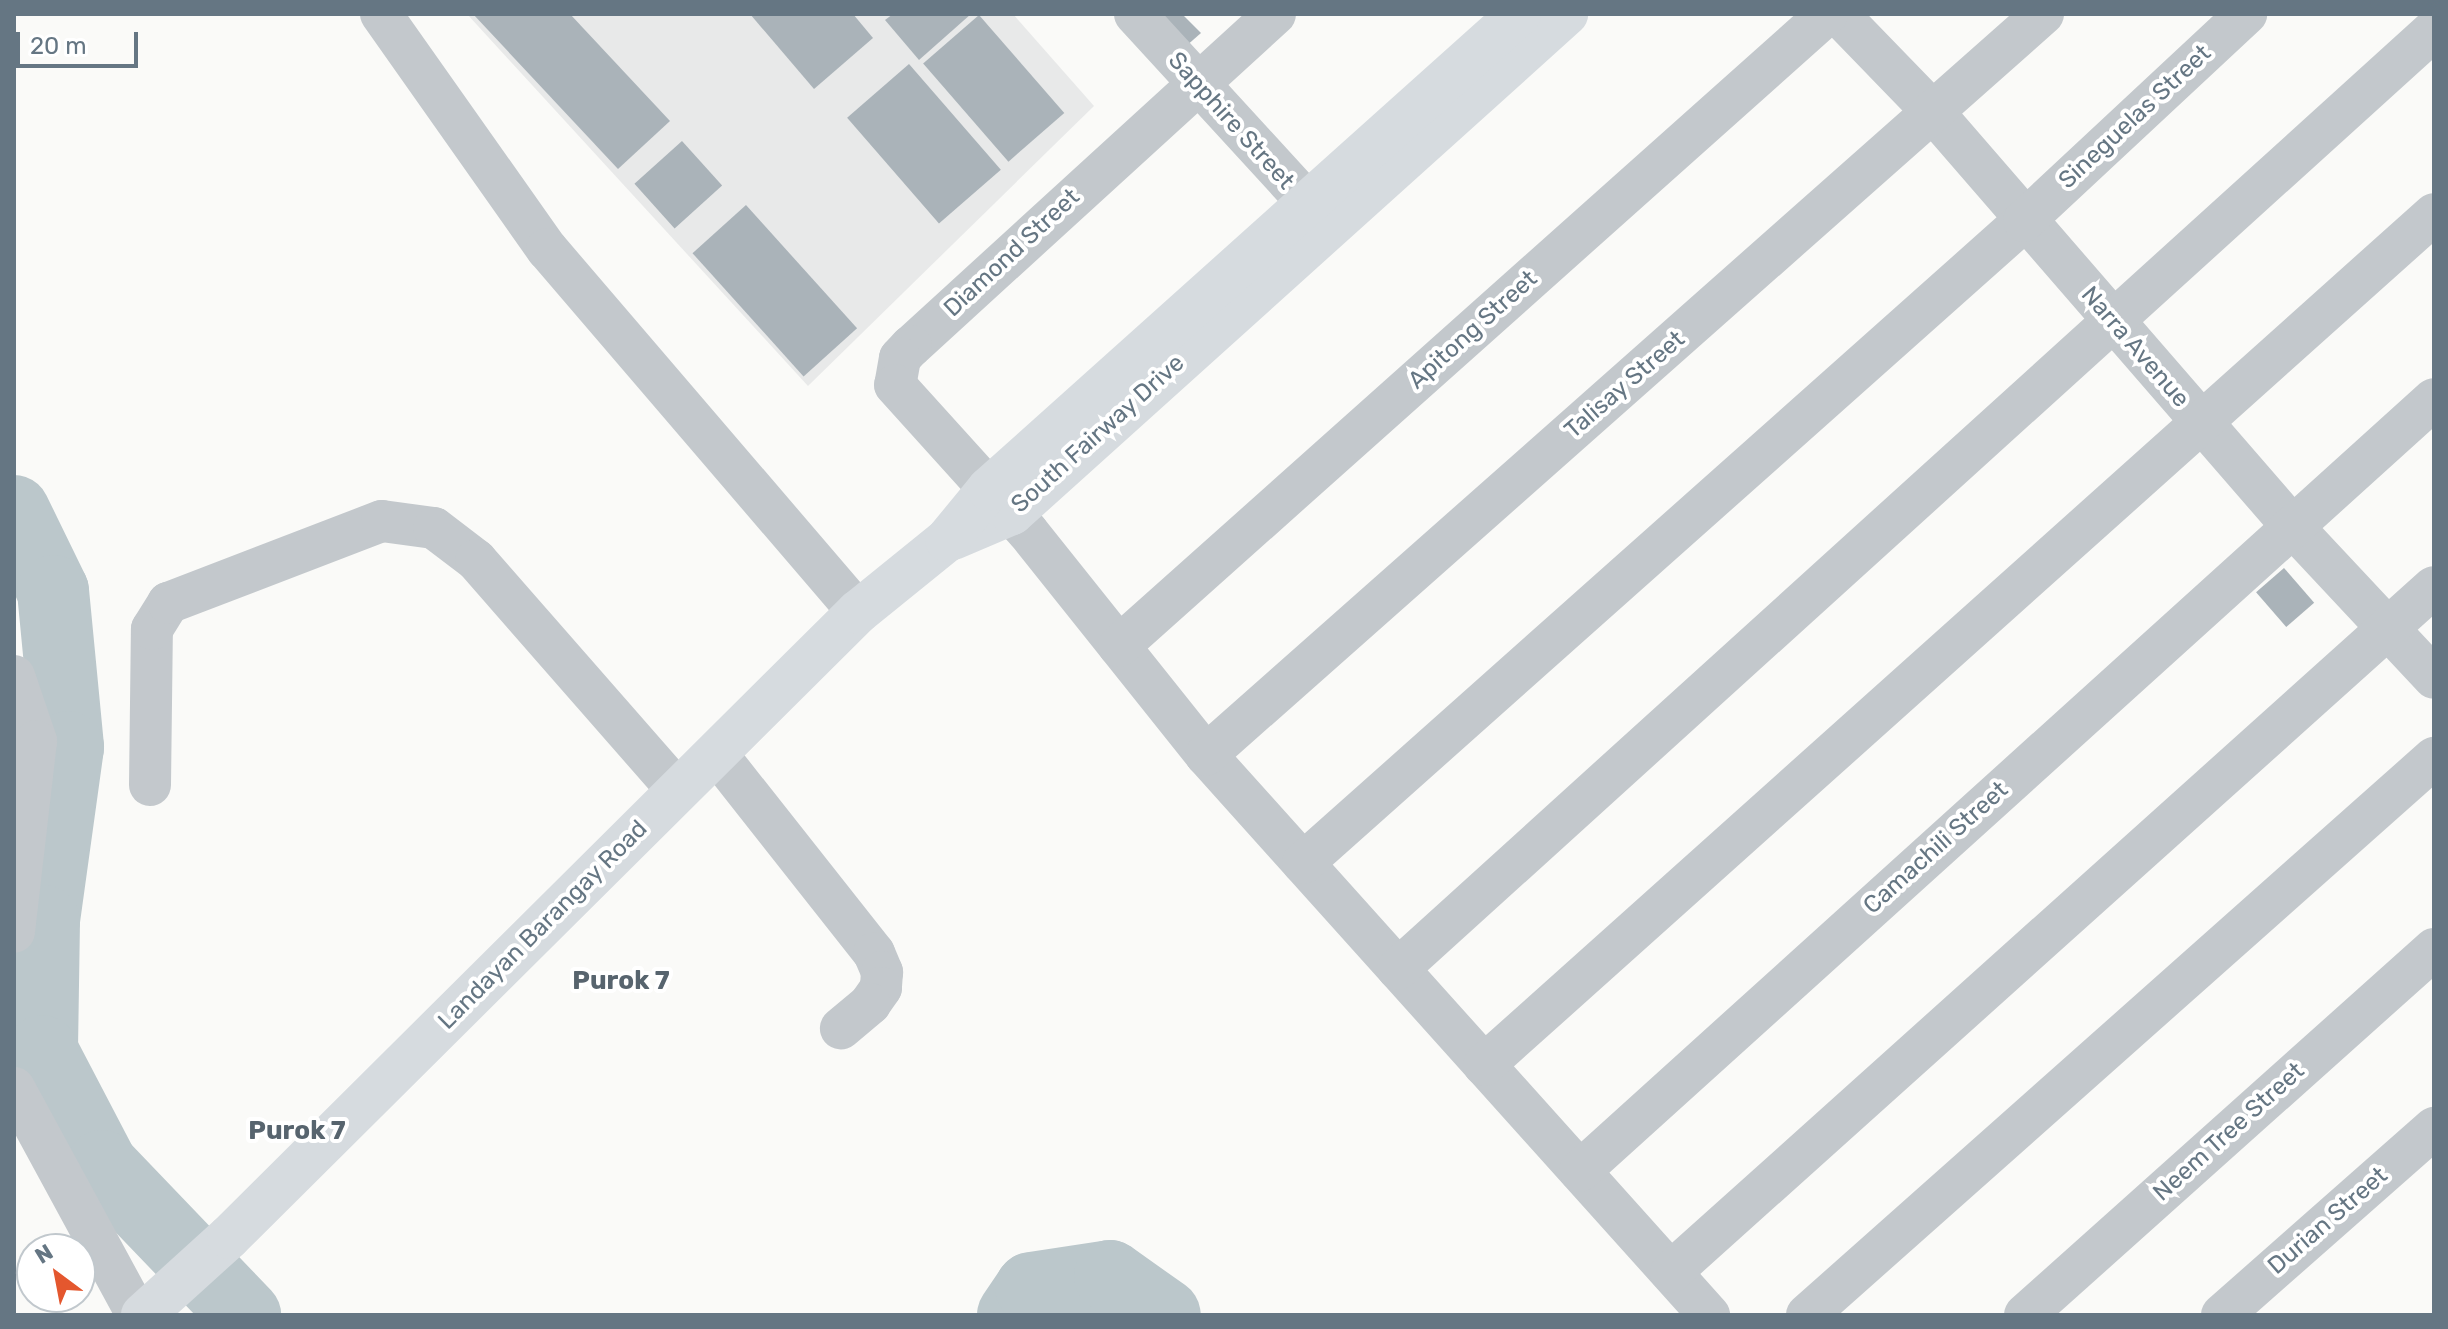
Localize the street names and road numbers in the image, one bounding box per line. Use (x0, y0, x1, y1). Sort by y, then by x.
street label: Sineguelas Street (2053, 39, 2217, 195)
street label: Sapphire Street (1162, 46, 1300, 196)
street label: Diamond Street (938, 183, 1086, 323)
street label: Apitong Street (1403, 265, 1543, 395)
street label: Narra Avenue (2075, 281, 2195, 413)
street label: Talisay Street (1559, 325, 1691, 445)
street label: South Fairway Drive (1005, 349, 1191, 519)
street label: Camachili Street (1858, 776, 2014, 920)
street label: Landayan Barangay Road (432, 814, 654, 1036)
street label: Neem Tree Street (2147, 1056, 2311, 1208)
street label: Durian Street (2262, 1161, 2394, 1281)

